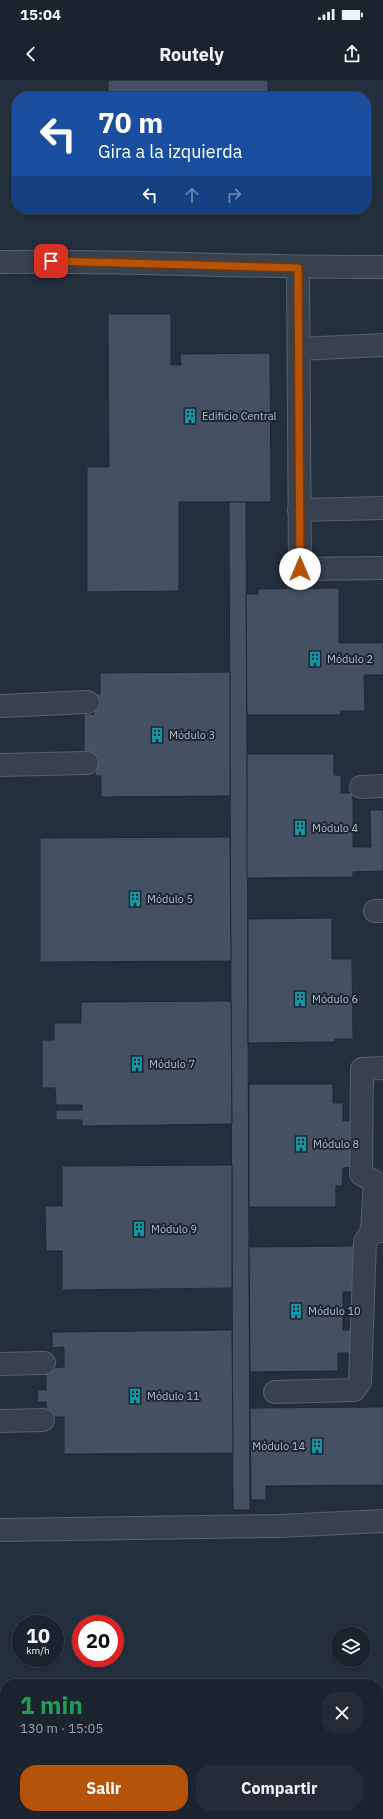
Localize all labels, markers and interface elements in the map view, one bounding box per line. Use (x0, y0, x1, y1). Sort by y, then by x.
text: 15:04 (20, 5, 61, 24)
icon: back (20, 43, 42, 65)
text: Routely (159, 43, 224, 66)
icon: share (341, 43, 363, 65)
text: 70 m (98, 104, 163, 141)
icon: left (32, 108, 84, 160)
text: Gira a la izquierda (98, 140, 242, 163)
icon: left (139, 184, 161, 206)
icon: ahead (181, 184, 203, 206)
icon: right (223, 184, 245, 206)
pin (34, 244, 68, 278)
icon: arrive (40, 250, 62, 272)
building icon: Edificio Central (181, 407, 199, 425)
place label: Edificio Central (202, 409, 277, 423)
position arrow (279, 548, 321, 590)
building icon: Módulo 2 (306, 650, 324, 668)
place label: Módulo 2 (327, 652, 373, 666)
building icon: Módulo 3 (148, 726, 166, 744)
place label: Módulo 3 (169, 728, 215, 742)
building icon: Módulo 4 (291, 819, 309, 837)
place label: Módulo 4 (312, 821, 358, 835)
building icon: Módulo 5 (126, 890, 144, 908)
place label: Módulo 5 (147, 892, 193, 906)
building icon: Módulo 6 (291, 990, 309, 1008)
place label: Módulo 6 (312, 992, 358, 1006)
building icon: Módulo 7 (128, 1055, 146, 1073)
place label: Módulo 7 (149, 1057, 195, 1071)
building icon: Módulo 8 (292, 1135, 310, 1153)
place label: Módulo 8 (313, 1137, 359, 1151)
building icon: Módulo 9 (130, 1220, 148, 1238)
place label: Módulo 9 (151, 1222, 197, 1236)
building icon: Módulo 10 (287, 1302, 305, 1320)
place label: Módulo 10 (308, 1304, 361, 1318)
building icon: Módulo 11 (126, 1387, 144, 1405)
place label: Módulo 11 (147, 1389, 200, 1403)
building icon: Módulo 14 (308, 1437, 326, 1455)
place label: Módulo 14 (252, 1439, 305, 1453)
speed limit sign: 20 (72, 1615, 124, 1667)
text: 10 (26, 1622, 50, 1649)
map controls (331, 1627, 371, 1667)
button: layers (331, 1627, 371, 1667)
text: km/h (26, 1644, 50, 1657)
text: 1 min (20, 1689, 83, 1721)
button: close (321, 1692, 363, 1734)
text: 130 m · 15:05 (20, 1720, 103, 1737)
button: Salir (20, 1765, 188, 1811)
button: Compartir (196, 1765, 363, 1811)

